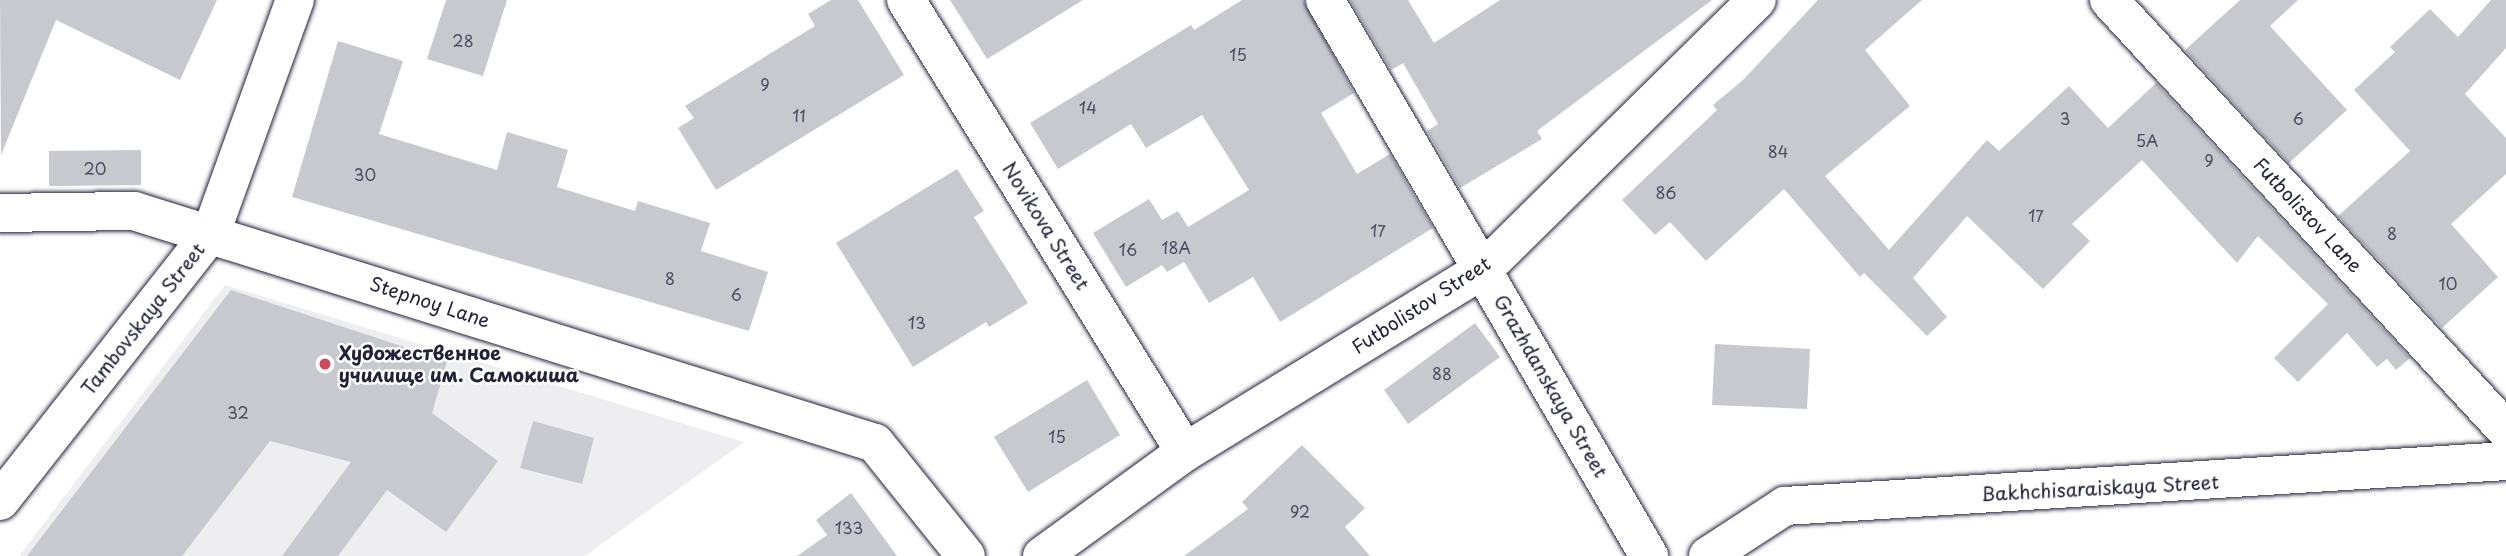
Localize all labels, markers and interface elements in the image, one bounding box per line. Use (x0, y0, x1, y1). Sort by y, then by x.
house number: 28 (452, 30, 474, 50)
house number: 15 (1229, 44, 1247, 64)
house number: 9 (760, 74, 770, 94)
house number: 14 (1079, 97, 1097, 117)
house number: 11 (792, 105, 806, 125)
house number: 3 (2060, 108, 2070, 128)
house number: 6 (2292, 108, 2304, 128)
house number: 5А (2136, 130, 2158, 150)
house number: 84 (1768, 141, 1788, 161)
house number: 9 (2204, 150, 2214, 170)
street label: Futbolistov Lane (2249, 153, 2367, 277)
street label: Novikova Street (997, 157, 1095, 295)
house number: 20 (84, 158, 106, 178)
house number: 30 (354, 164, 376, 184)
house number: 86 (1656, 182, 1676, 202)
house number: 17 (2028, 205, 2044, 225)
house number: 17 (1370, 220, 1386, 240)
house number: 8 (2387, 223, 2397, 243)
house number: 18А (1161, 237, 1191, 257)
street label: Tambovskaya Street (76, 238, 210, 400)
house number: 16 (1119, 239, 1137, 259)
street label: Futbolistov Street (1347, 252, 1495, 358)
house number: 8 (665, 268, 675, 288)
street label: Stepnoy Lane (367, 272, 493, 332)
house number: 10 (2439, 273, 2457, 293)
house number: 6 (730, 284, 742, 304)
street label: Grazhdanskaya Street (1489, 291, 1613, 481)
house number: 13 (908, 312, 926, 332)
place label: Художественное училище им. Самокиша (339, 342, 580, 386)
marker: Художественное училище им. Самокиша (317, 356, 333, 372)
house number: 88 (1432, 363, 1452, 383)
house number: 32 (227, 402, 249, 422)
house number: 15 (1048, 426, 1066, 446)
street label: Bakhchisaraiskaya Street (1980, 470, 2220, 506)
house number: 92 (1290, 501, 1310, 521)
house number: 133 (835, 517, 863, 537)

